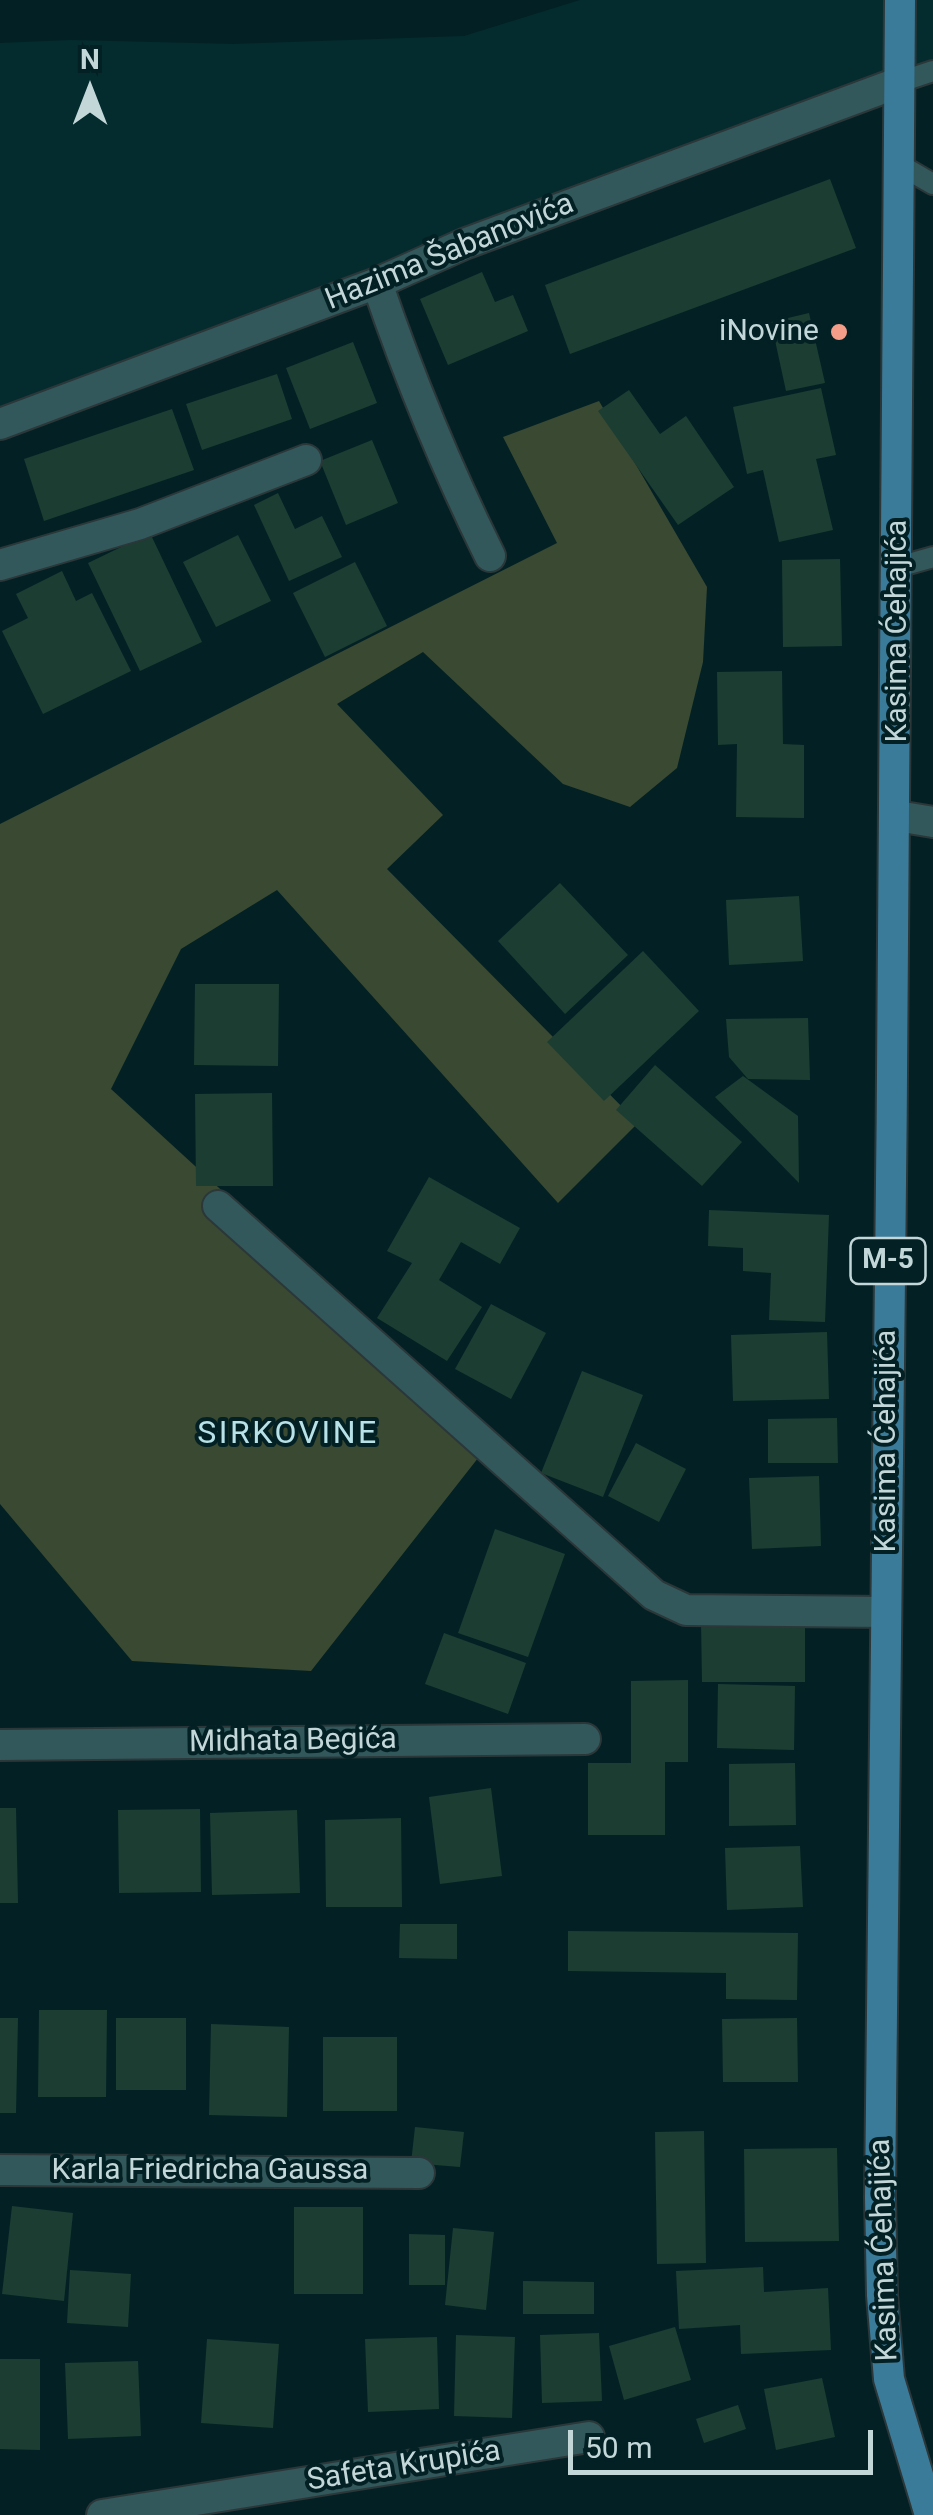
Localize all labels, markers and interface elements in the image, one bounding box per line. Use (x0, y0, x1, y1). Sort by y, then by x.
north arrow (40, 40, 140, 140)
text: N (80, 43, 100, 76)
street label: Hazima Šabanovića (321, 187, 579, 319)
place label: iNovine (719, 314, 819, 350)
marker: iNovine (828, 321, 850, 343)
street label: Kasima Ćehajića (880, 520, 916, 742)
road number: M-5 (850, 1238, 926, 1284)
street label: Kasima Ćehajića (869, 1330, 905, 1552)
district label: SIRKOVINE (197, 1416, 379, 1454)
street label: Midhata Begića (189, 1722, 397, 1762)
street label: Kasima Ćehajića (863, 2138, 907, 2362)
street label: Karla Friedricha Gaussa (52, 2153, 368, 2189)
scale bar (573, 2410, 878, 2472)
text: 50 m (585, 2430, 652, 2465)
street label: Safeta Krupića (305, 2434, 503, 2500)

